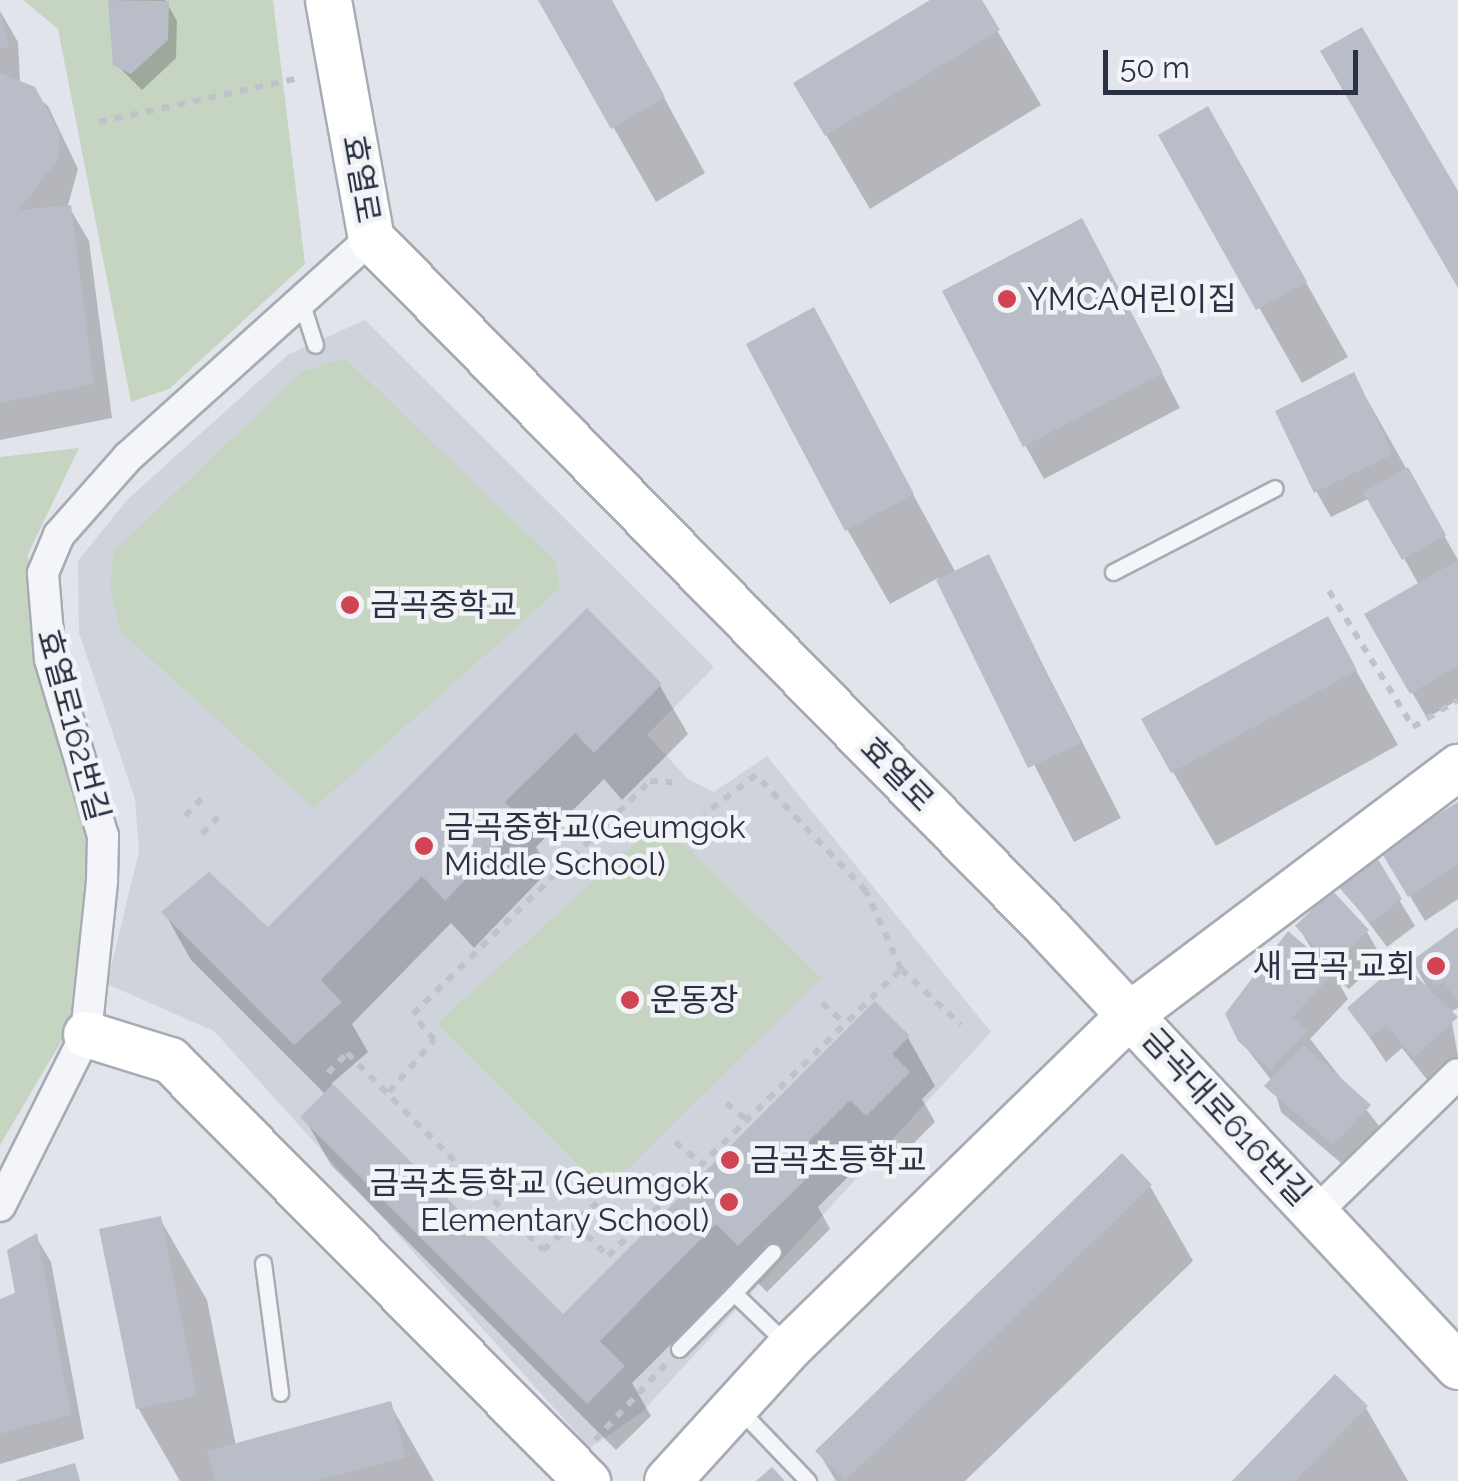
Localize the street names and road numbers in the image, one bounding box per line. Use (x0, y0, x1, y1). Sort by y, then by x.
street label: 효열로 (334, 132, 388, 226)
street label: 효열로162번길 (29, 625, 117, 825)
street label: 효열로 (853, 729, 941, 819)
street label: 금곡대로616번길 (1134, 1020, 1318, 1214)

